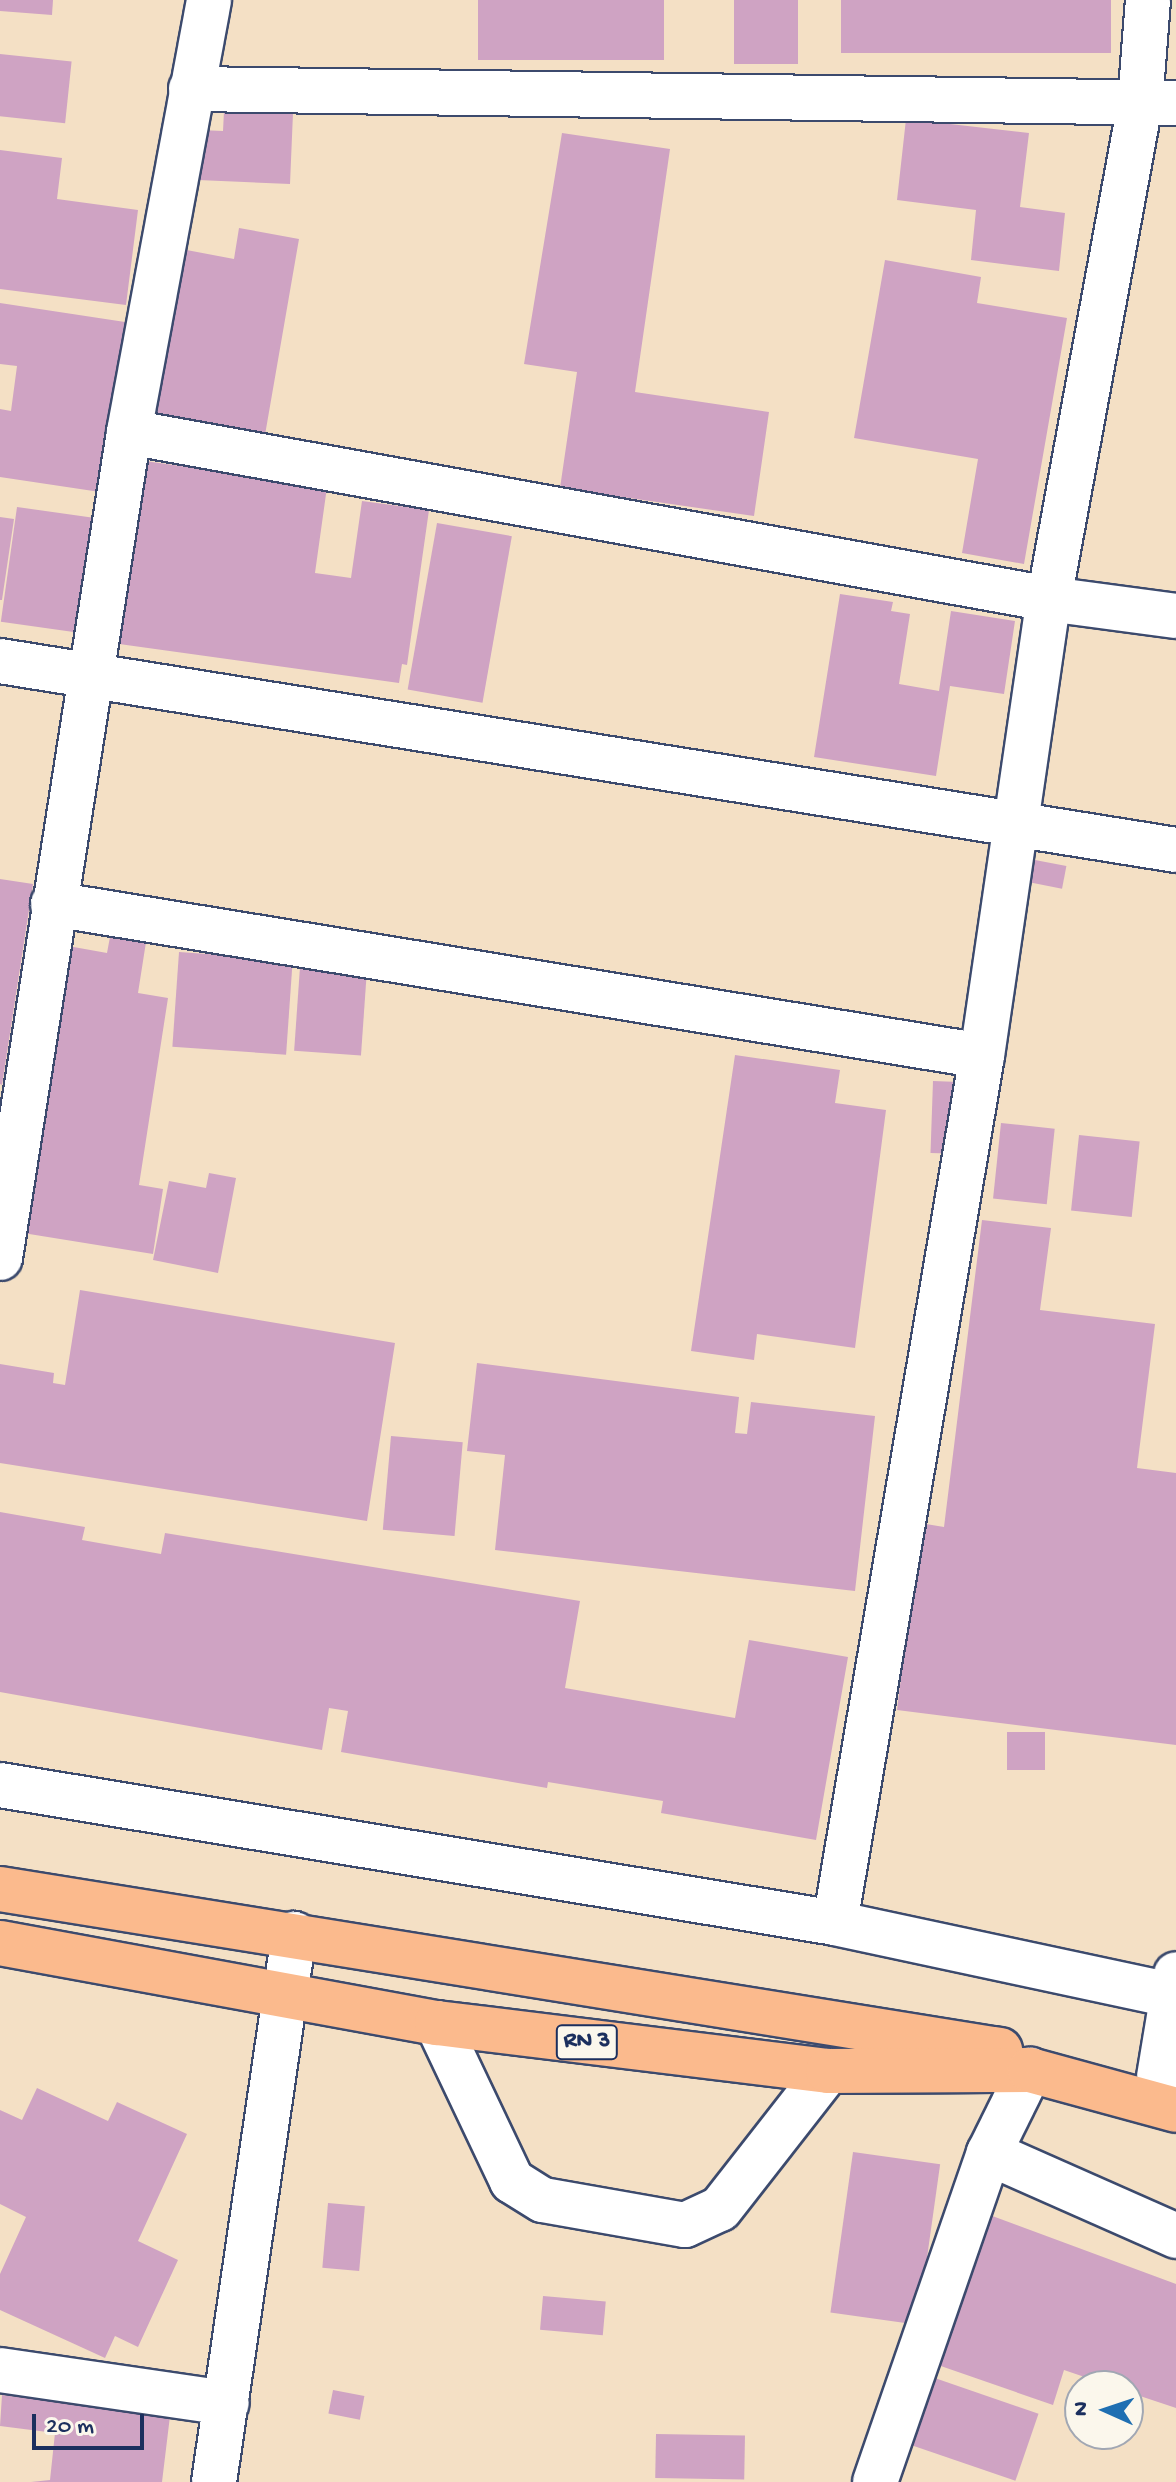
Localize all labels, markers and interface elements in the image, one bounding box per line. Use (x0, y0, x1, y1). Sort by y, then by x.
road number: RN 3 (555, 2022, 619, 2062)
north arrow (1064, 2370, 1144, 2450)
scale bar (36, 2398, 148, 2448)
text: N (1069, 2401, 1095, 2417)
text: 20 m (46, 2413, 94, 2442)

